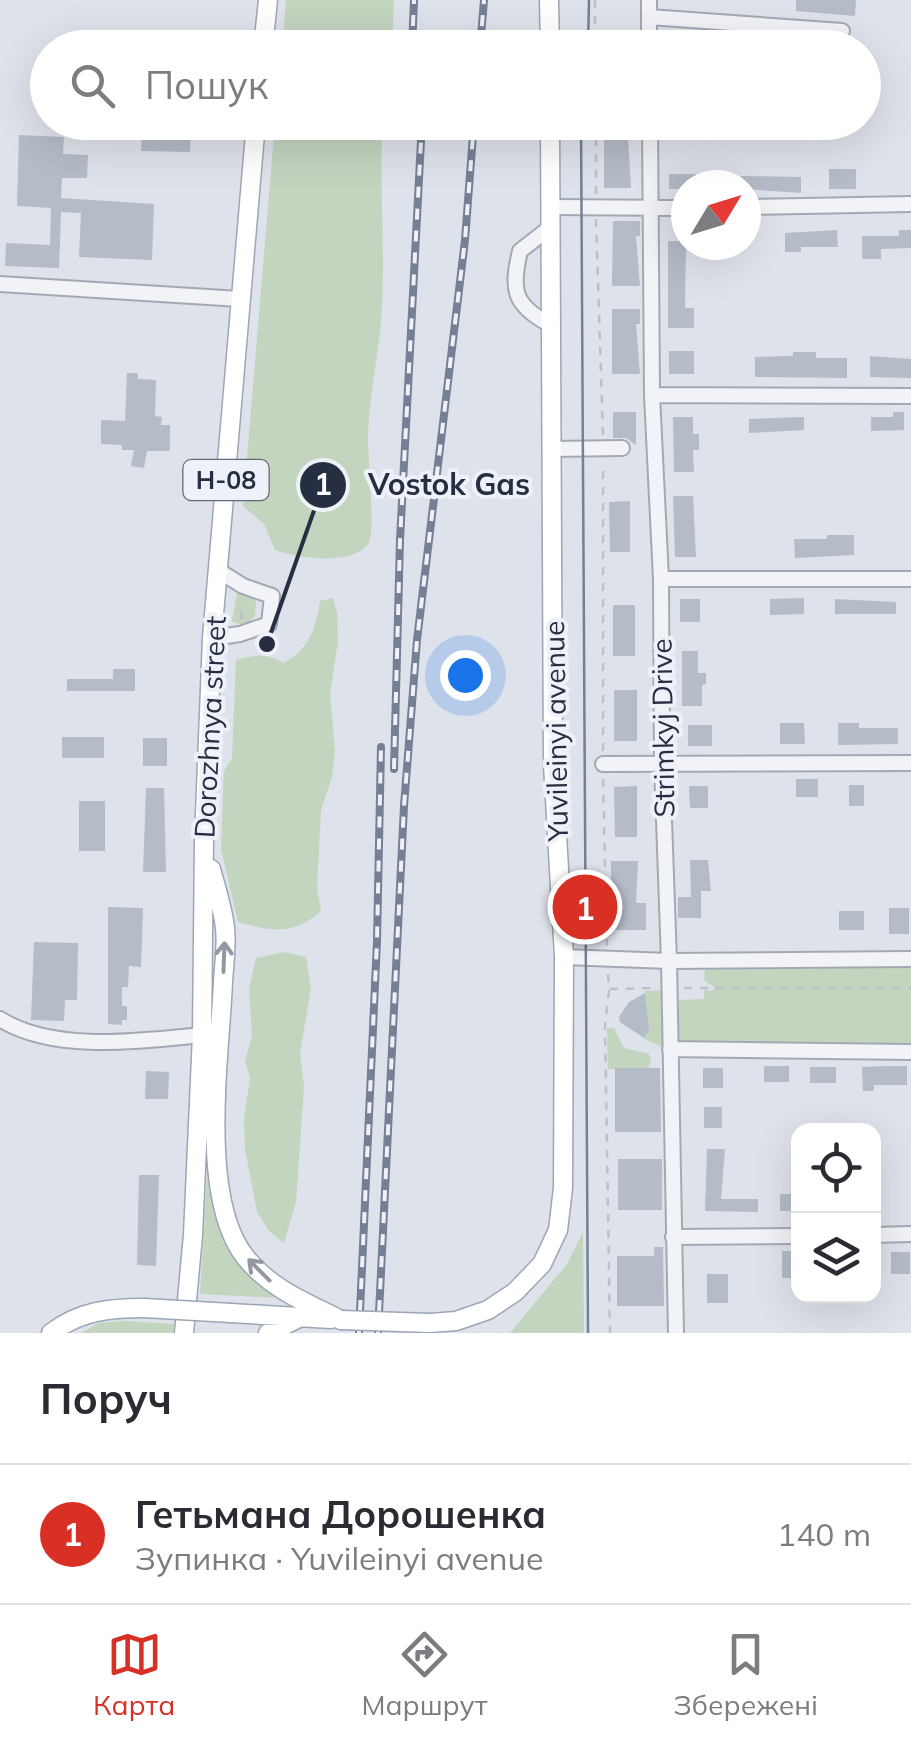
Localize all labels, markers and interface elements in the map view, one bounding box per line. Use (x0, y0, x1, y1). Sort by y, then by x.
search box (30, 30, 881, 140)
icon: search (65, 58, 120, 113)
text: Пошук (145, 61, 268, 109)
north arrow (671, 170, 761, 260)
callout: Vostok Gas (298, 455, 550, 515)
road number: Н-08 (184, 460, 268, 500)
text: 1 (314, 465, 332, 503)
text: Vostok Gas (367, 465, 530, 503)
street label: Dorozhnya street (186, 615, 233, 839)
street label: Yuvileinyi avenue (536, 620, 575, 843)
street label: Strimkyj Drive (643, 638, 682, 818)
your location (440, 650, 491, 701)
pin: 1 (552, 870, 618, 944)
one-way arrow (215, 941, 234, 973)
map controls (791, 1123, 881, 1303)
button: locate (791, 1123, 881, 1213)
button: layers (791, 1213, 881, 1303)
one-way arrow (247, 1258, 271, 1282)
text: Поруч (40, 1372, 172, 1425)
text: Гетьмана Дорошенка (135, 1490, 546, 1538)
text: 1 (63, 1514, 82, 1554)
text: 140 m (777, 1514, 871, 1554)
text: Зупинка · Yuvileinyi avenue (135, 1538, 543, 1578)
tab: Карта (93, 1627, 175, 1722)
tab: Маршрут (361, 1627, 487, 1722)
tab: Збережені (673, 1627, 818, 1722)

